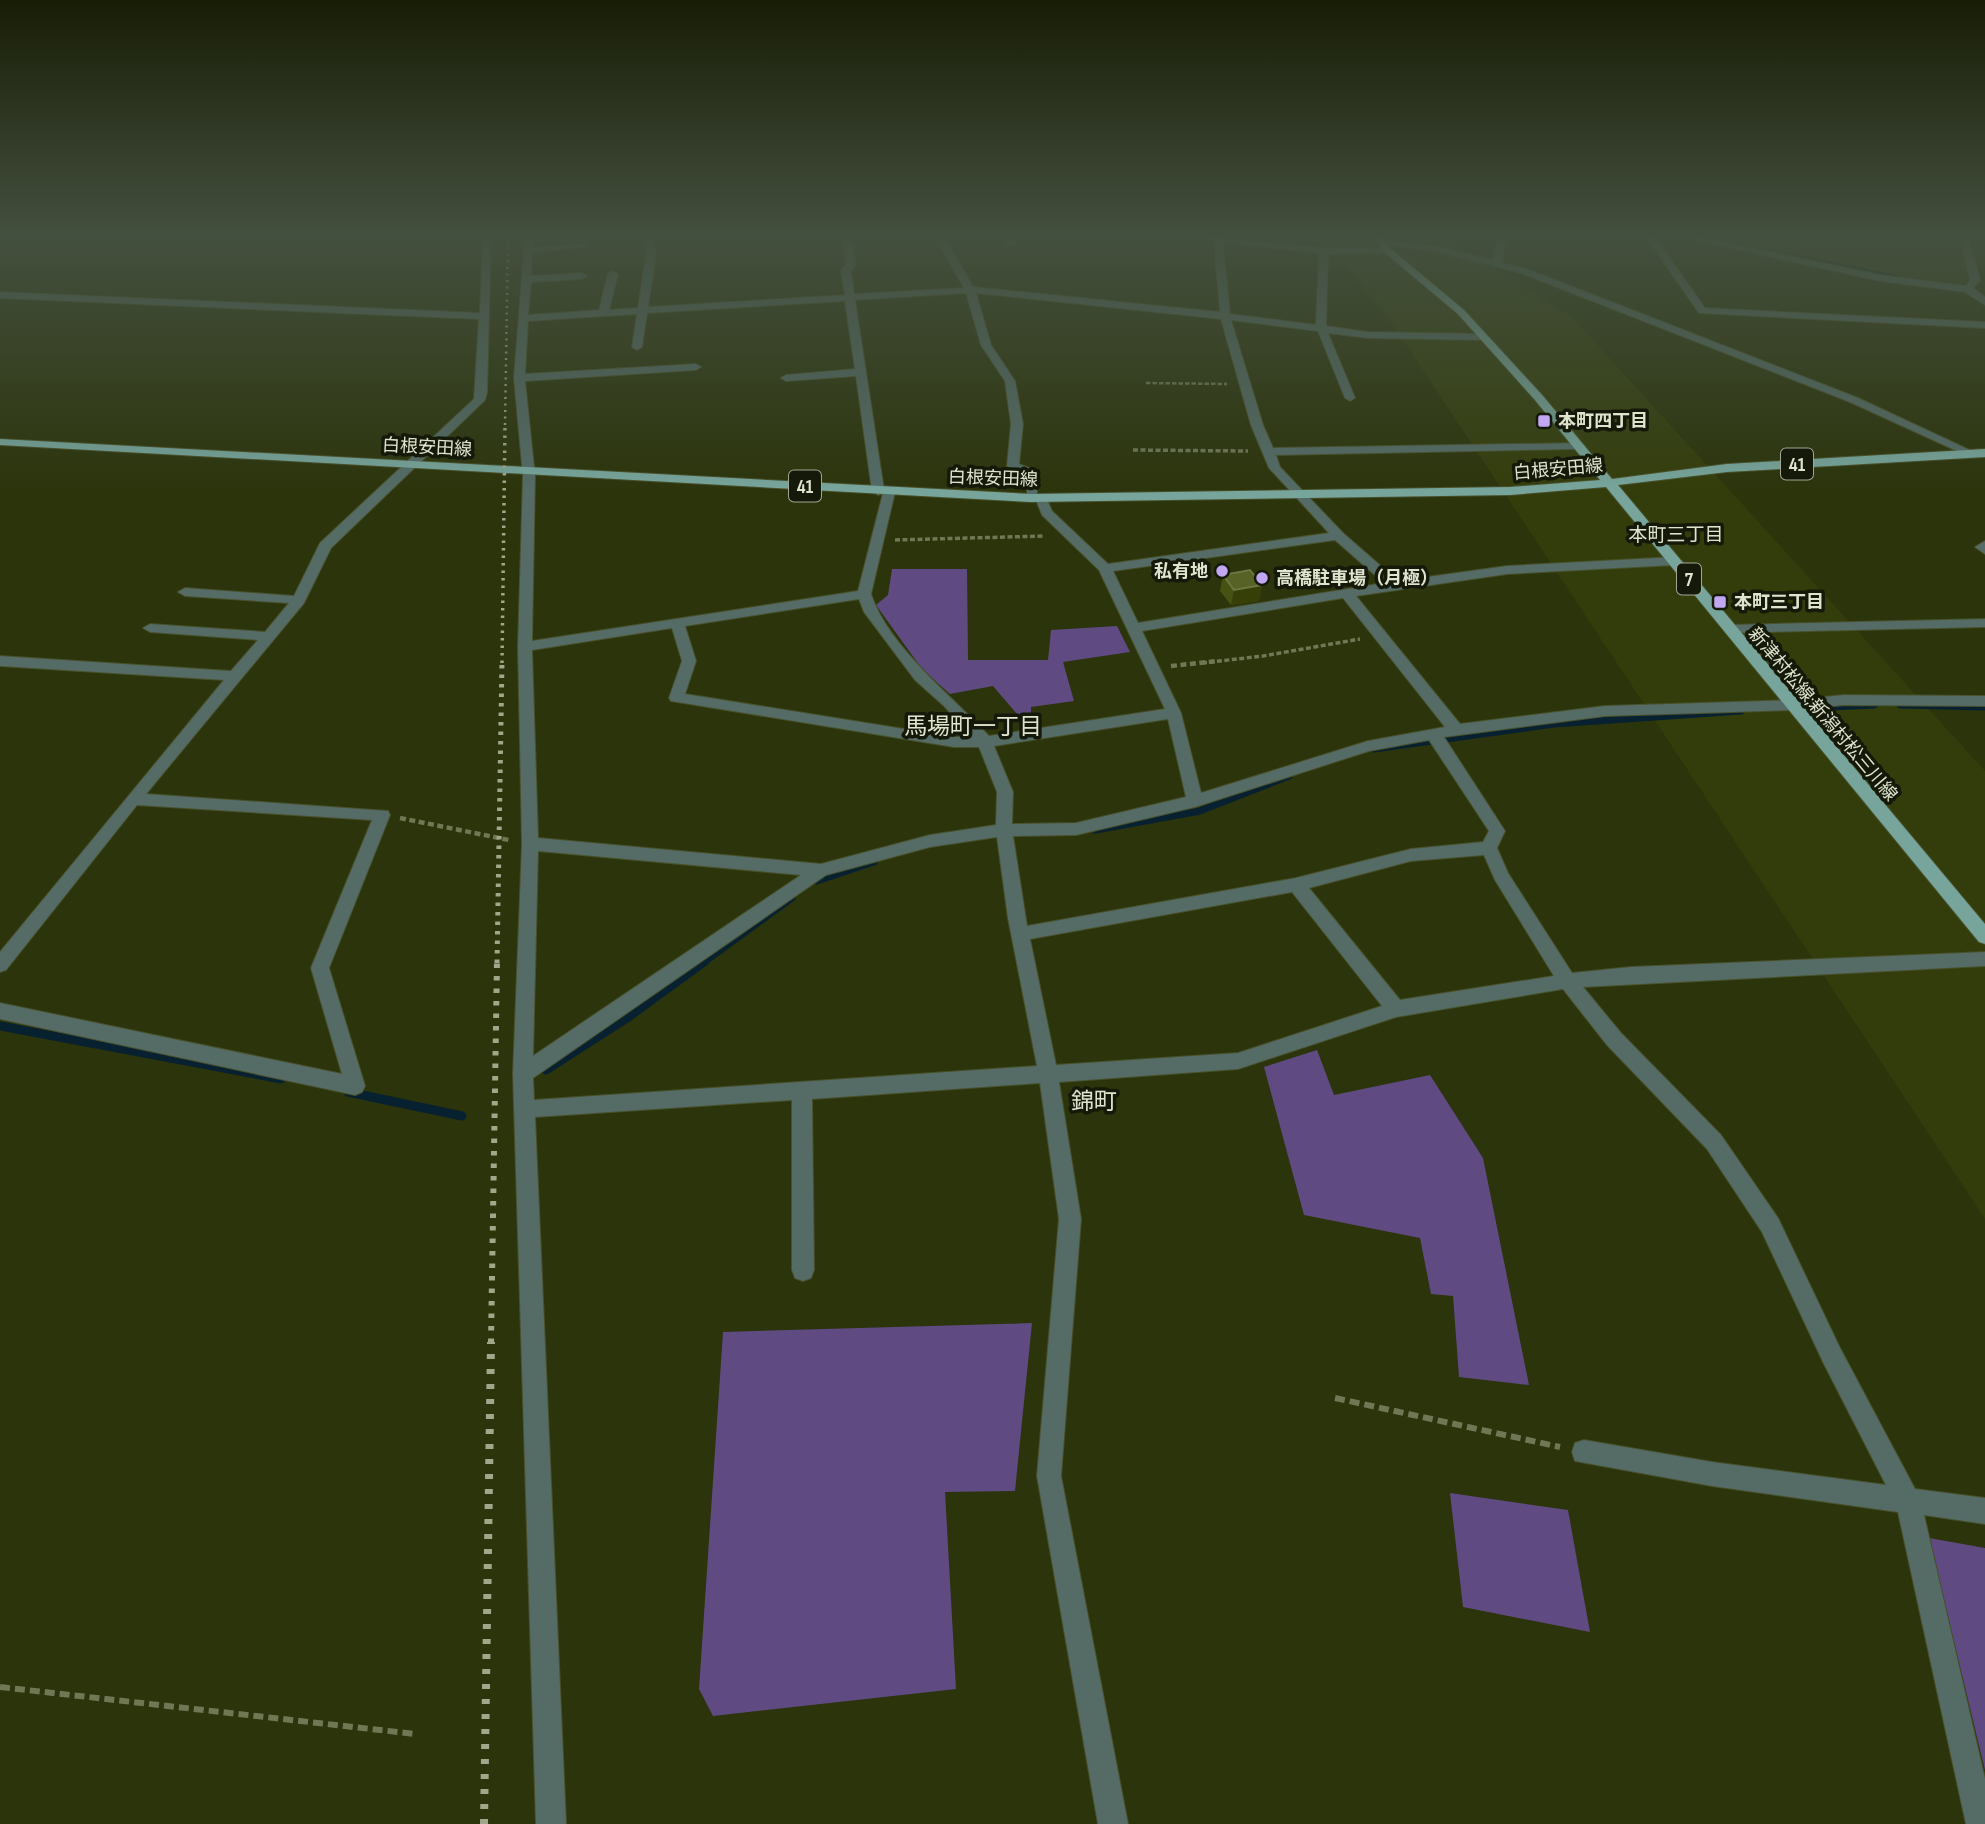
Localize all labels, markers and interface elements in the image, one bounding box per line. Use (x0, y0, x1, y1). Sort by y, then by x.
place label: 本町四丁目 (1558, 411, 1648, 432)
marker: 本町四丁目 (1536, 413, 1552, 429)
street label: 白根安田線 (381, 435, 472, 460)
road number: 41 (1781, 449, 1813, 480)
street label: 白根安田線 (1512, 455, 1604, 484)
street label: 白根安田線 (948, 466, 1038, 491)
road number: 41 (789, 471, 821, 502)
district label: 本町三丁目 (1628, 524, 1724, 547)
place label: 私有地 (1154, 561, 1208, 582)
marker: 私有地 (1214, 563, 1230, 579)
road number: 7 (1677, 564, 1701, 594)
place label: 高橋駐車場（月極） (1276, 568, 1438, 589)
marker: 高橋駐車場（月極） (1254, 570, 1270, 586)
place label: 本町三丁目 (1734, 592, 1824, 613)
marker: 本町三丁目 (1712, 594, 1728, 610)
street label: 新津村松線;新潟村松三川線 (1744, 623, 1901, 805)
district label: 馬場町一丁目 (904, 713, 1042, 741)
district label: 錦町 (1071, 1088, 1117, 1116)

